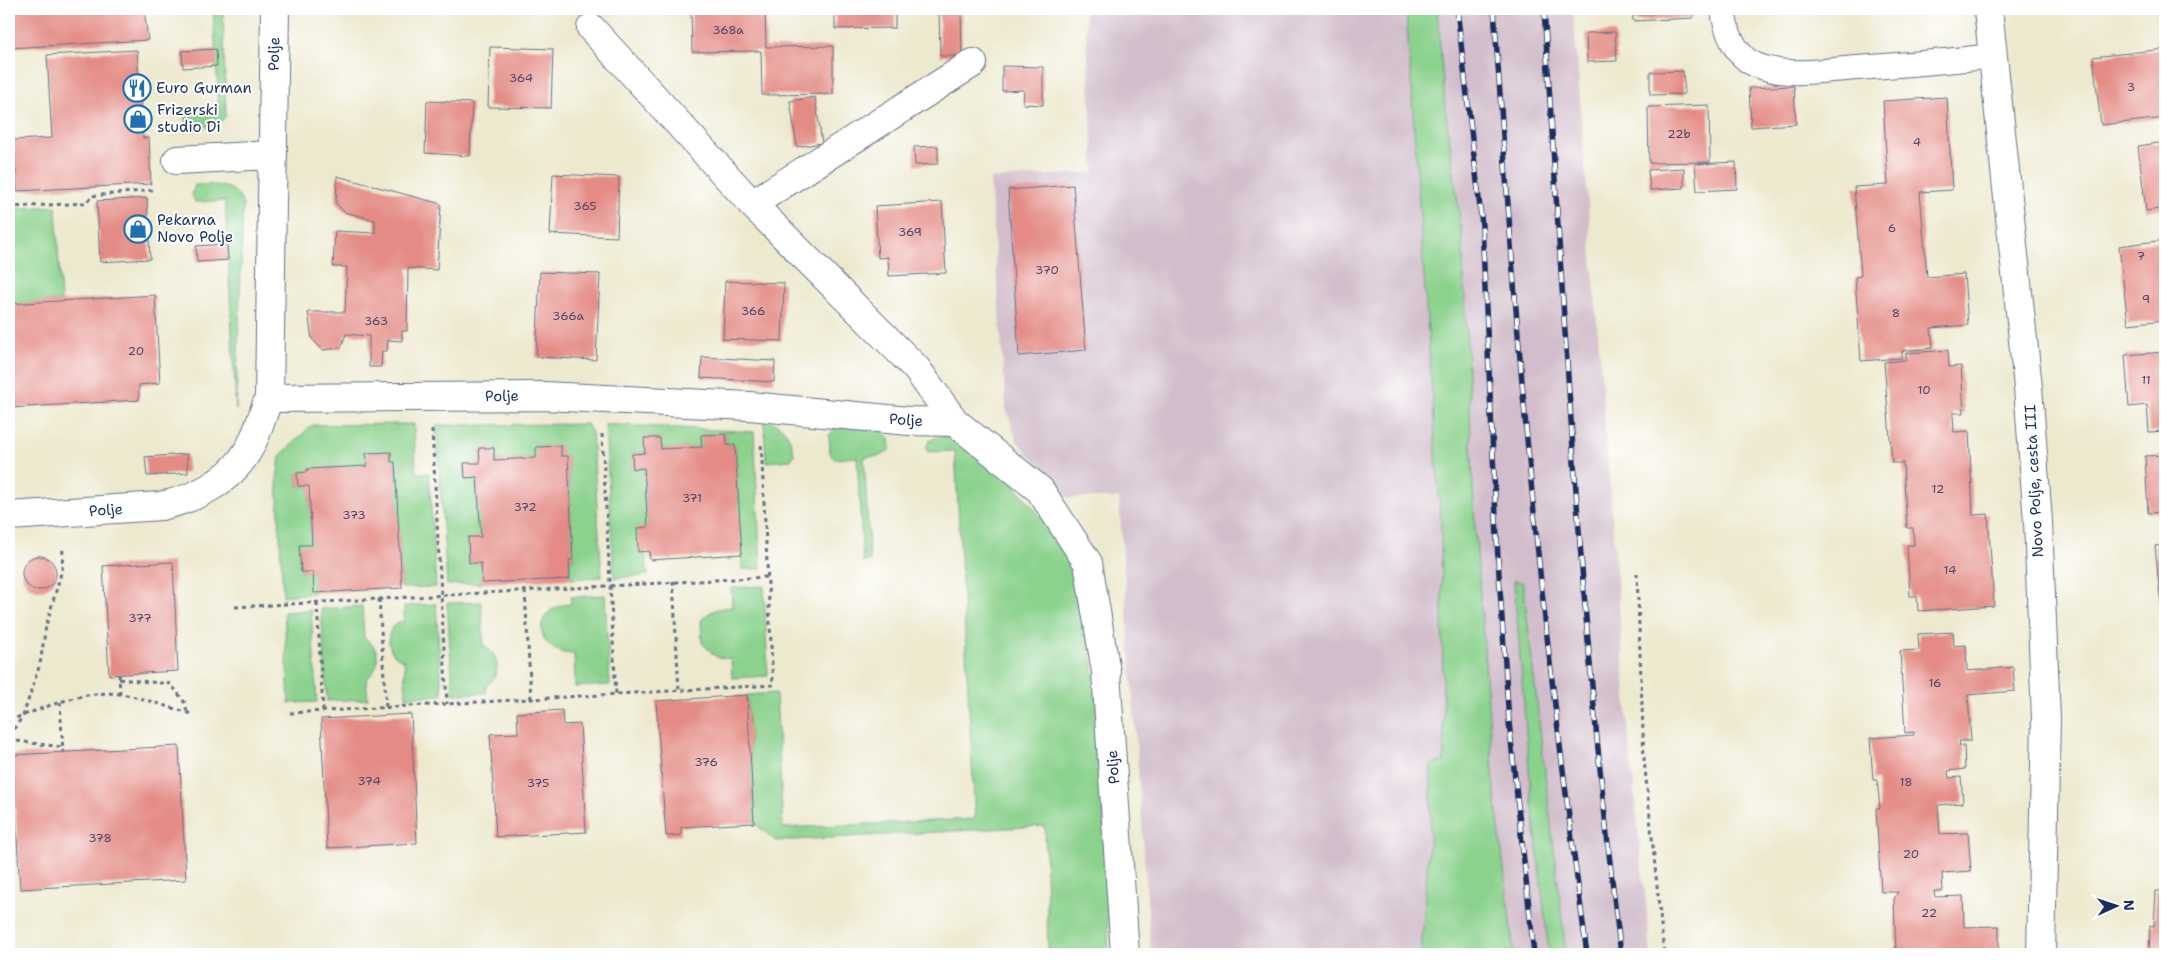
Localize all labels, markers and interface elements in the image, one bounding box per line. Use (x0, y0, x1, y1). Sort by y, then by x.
house number: 368a (712, 22, 744, 38)
street label: Polje (264, 37, 284, 71)
house number: 364 (509, 70, 533, 86)
restaurant icon: Euro Gurman (122, 73, 152, 103)
place label: Euro Gurman (156, 78, 252, 98)
house number: 3 (2127, 79, 2135, 95)
place label: Frizerski studio Di (157, 100, 221, 137)
shop icon: Frizerski studio Di (123, 104, 153, 134)
house number: 22b (1667, 126, 1691, 142)
house number: 4 (1913, 134, 1921, 150)
house number: 365 (573, 198, 597, 214)
place label: Pekarna Novo Polje (157, 210, 233, 247)
shop icon: Pekarna Novo Polje (123, 214, 153, 244)
house number: 6 (1888, 220, 1896, 236)
house number: 369 (898, 224, 922, 240)
house number: 7 (2137, 248, 2145, 264)
house number: 370 (1035, 262, 1059, 278)
house number: 9 (2142, 291, 2150, 307)
house number: 366 (741, 303, 765, 319)
house number: 8 (1892, 305, 1900, 321)
house number: 366a (552, 308, 584, 324)
house number: 363 (364, 313, 388, 329)
house number: 20 (128, 343, 144, 359)
house number: 11 (2141, 372, 2151, 388)
house number: 10 (1917, 382, 1931, 398)
street label: Polje (485, 386, 519, 406)
street label: Novo Polje, cesta III (2020, 404, 2048, 558)
street label: Polje (888, 409, 924, 431)
house number: 12 (1932, 481, 1944, 497)
house number: 371 (682, 490, 702, 506)
street label: Polje (88, 499, 124, 521)
house number: 372 (513, 499, 537, 515)
house number: 373 (342, 507, 366, 523)
house number: 14 (1944, 562, 1956, 578)
house number: 377 (128, 610, 152, 626)
house number: 16 (1928, 675, 1942, 691)
street label: Polje (1102, 749, 1124, 785)
house number: 376 (694, 754, 718, 770)
house number: 374 (357, 773, 381, 789)
house number: 18 (1899, 774, 1913, 790)
house number: 375 (527, 775, 549, 791)
house number: 378 (88, 830, 112, 846)
house number: 20 (1903, 846, 1919, 862)
north arrow (2092, 880, 2142, 930)
text: N (2120, 899, 2138, 911)
house number: 22 (1921, 905, 1937, 921)

